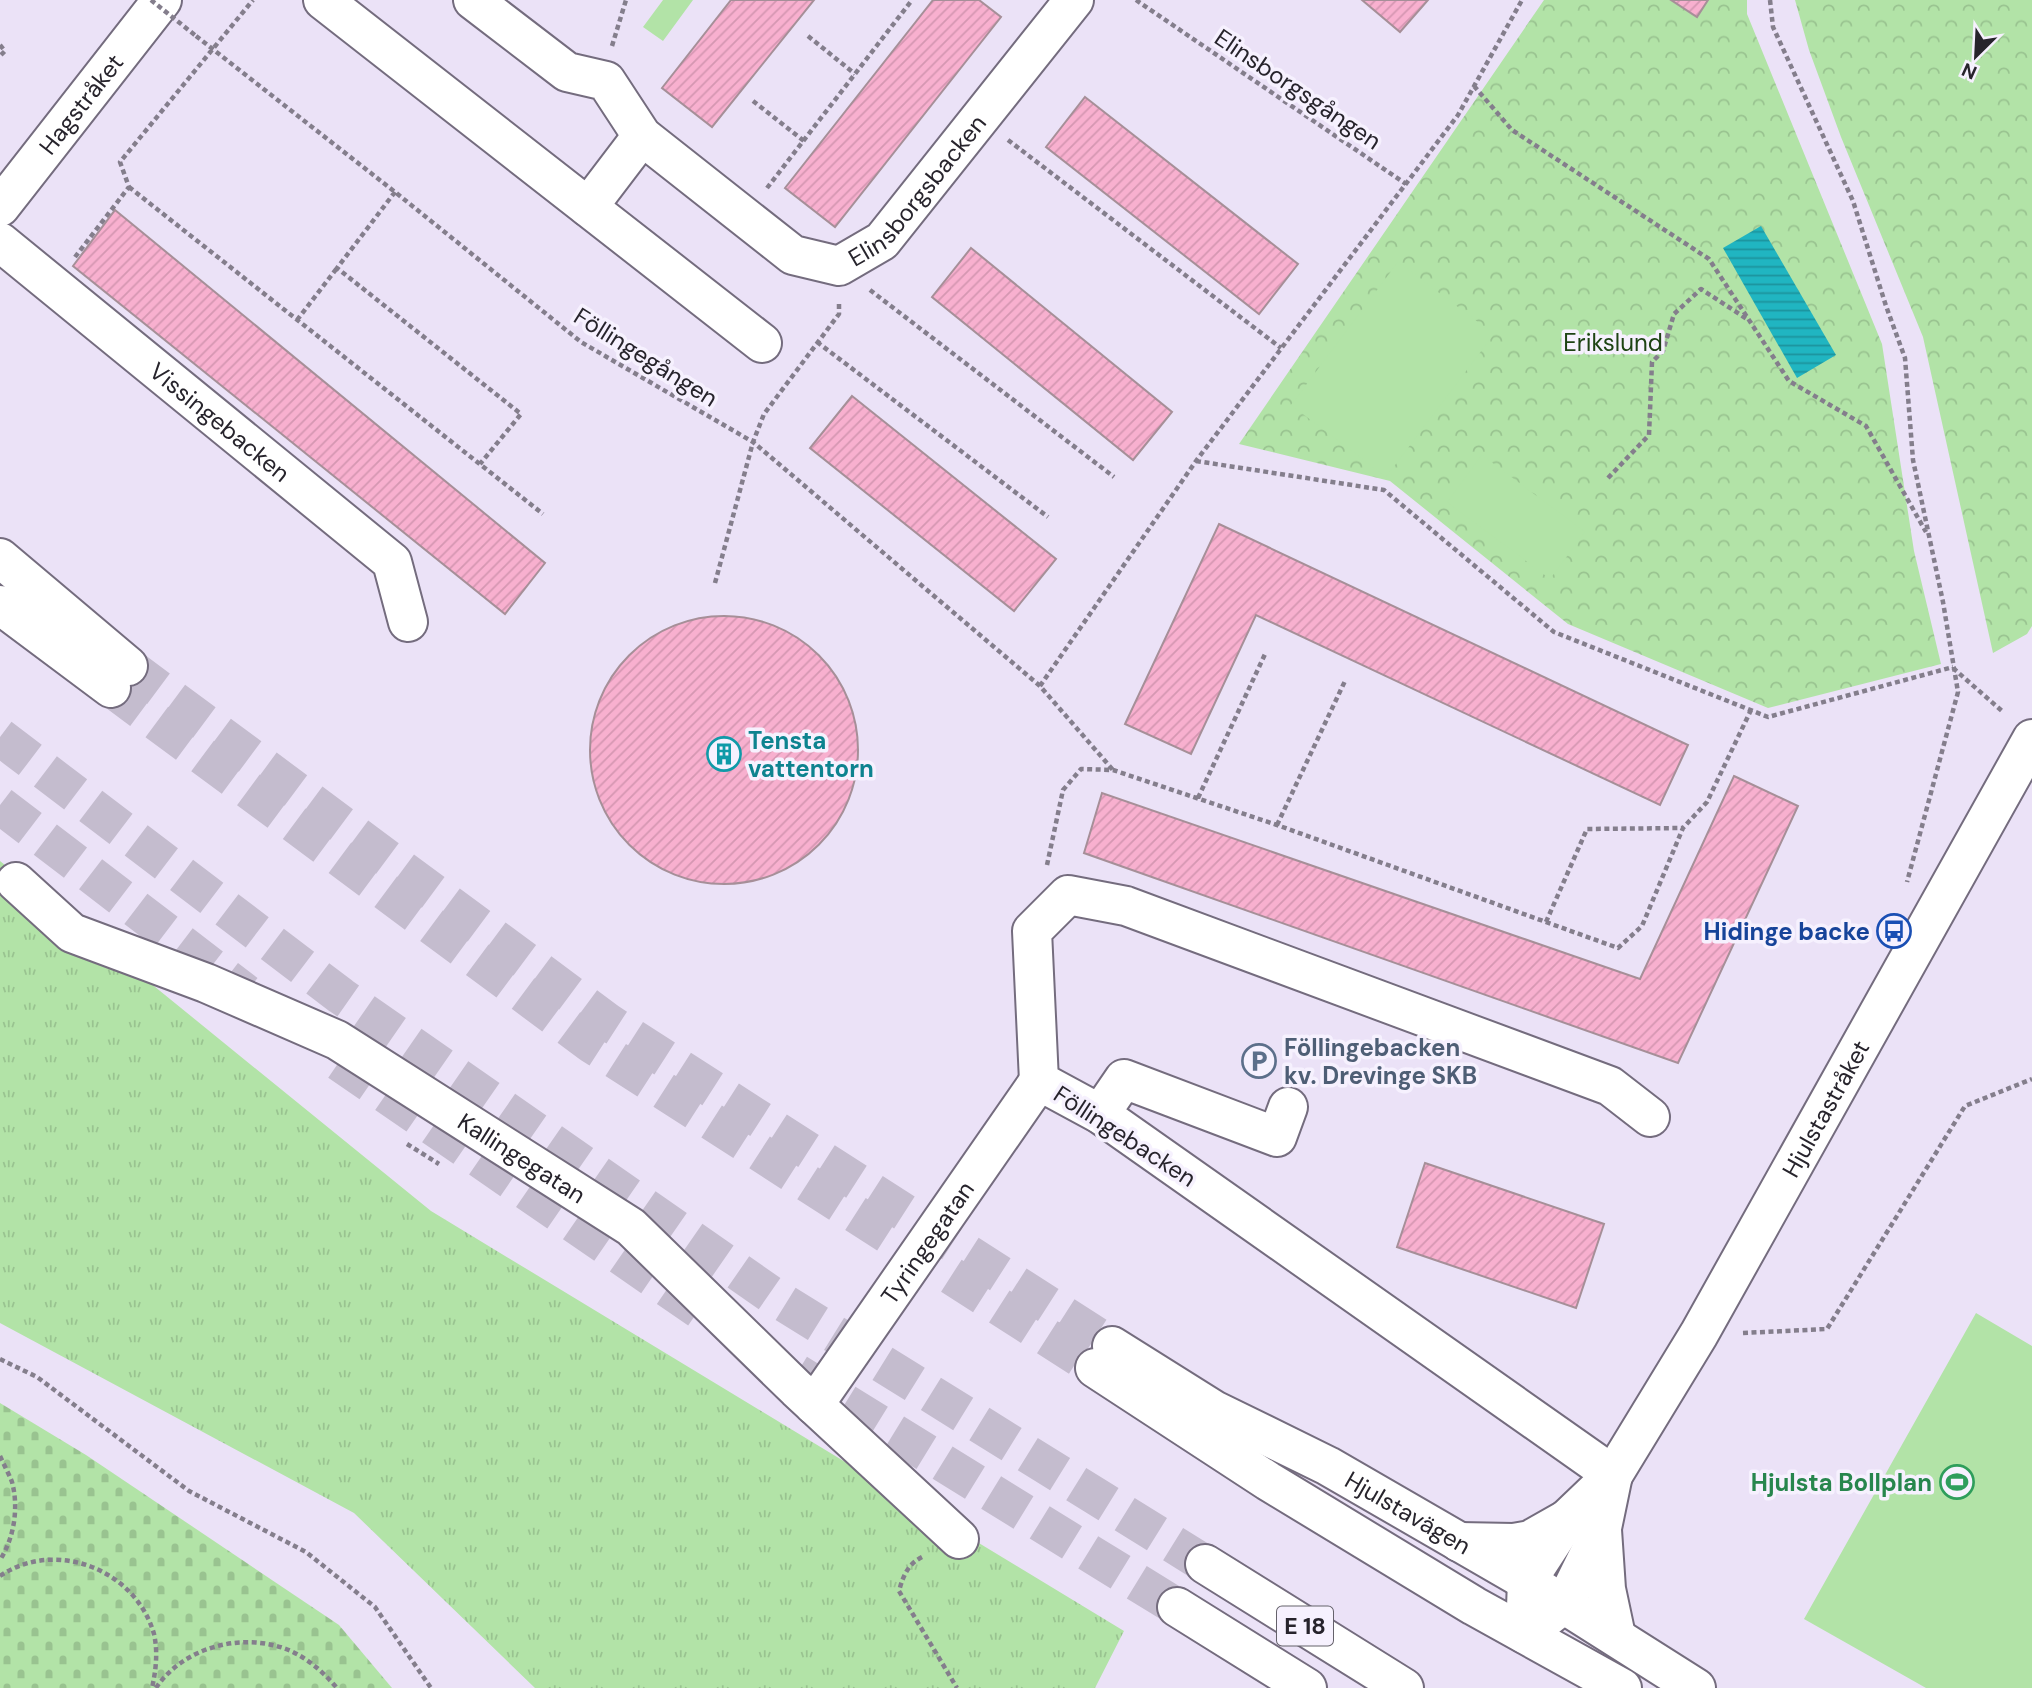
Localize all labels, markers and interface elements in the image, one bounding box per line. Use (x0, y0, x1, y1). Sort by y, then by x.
north arrow (1941, 21, 2011, 91)
street label: Elinsborgsgången (1209, 22, 1387, 156)
street label: Hagstråket (32, 47, 130, 160)
text: N (1958, 57, 1981, 85)
street label: Elinsborgsbacken (843, 108, 992, 273)
street label: Föllingegången (568, 300, 724, 414)
park label: Erikslund (1563, 327, 1663, 358)
street label: Vissingebacken (143, 355, 297, 488)
place label: Tensta vattentorn (748, 725, 874, 784)
building icon: Tensta vattentorn (705, 735, 743, 773)
bus stop icon: Hidinge backe (1875, 912, 1913, 950)
place label: Hidinge backe (1704, 916, 1870, 947)
place label: Föllingebacken kv. Drevinge SKB (1284, 1032, 1477, 1091)
street label: Hjulstastråket (1775, 1035, 1876, 1182)
parking icon: Föllingebacken kv. Drevinge SKB (1240, 1042, 1278, 1080)
street label: Föllingebacken (1048, 1078, 1202, 1194)
street label: Kallingegatan (452, 1106, 592, 1210)
street label: Tyringegatan (873, 1175, 980, 1310)
sports icon: Hjulsta Bollplan (1938, 1463, 1976, 1501)
street label: Hjulstavägen (1340, 1464, 1477, 1561)
place label: Hjulsta Bollplan (1751, 1467, 1932, 1498)
road number: E 18 (1277, 1606, 1333, 1646)

